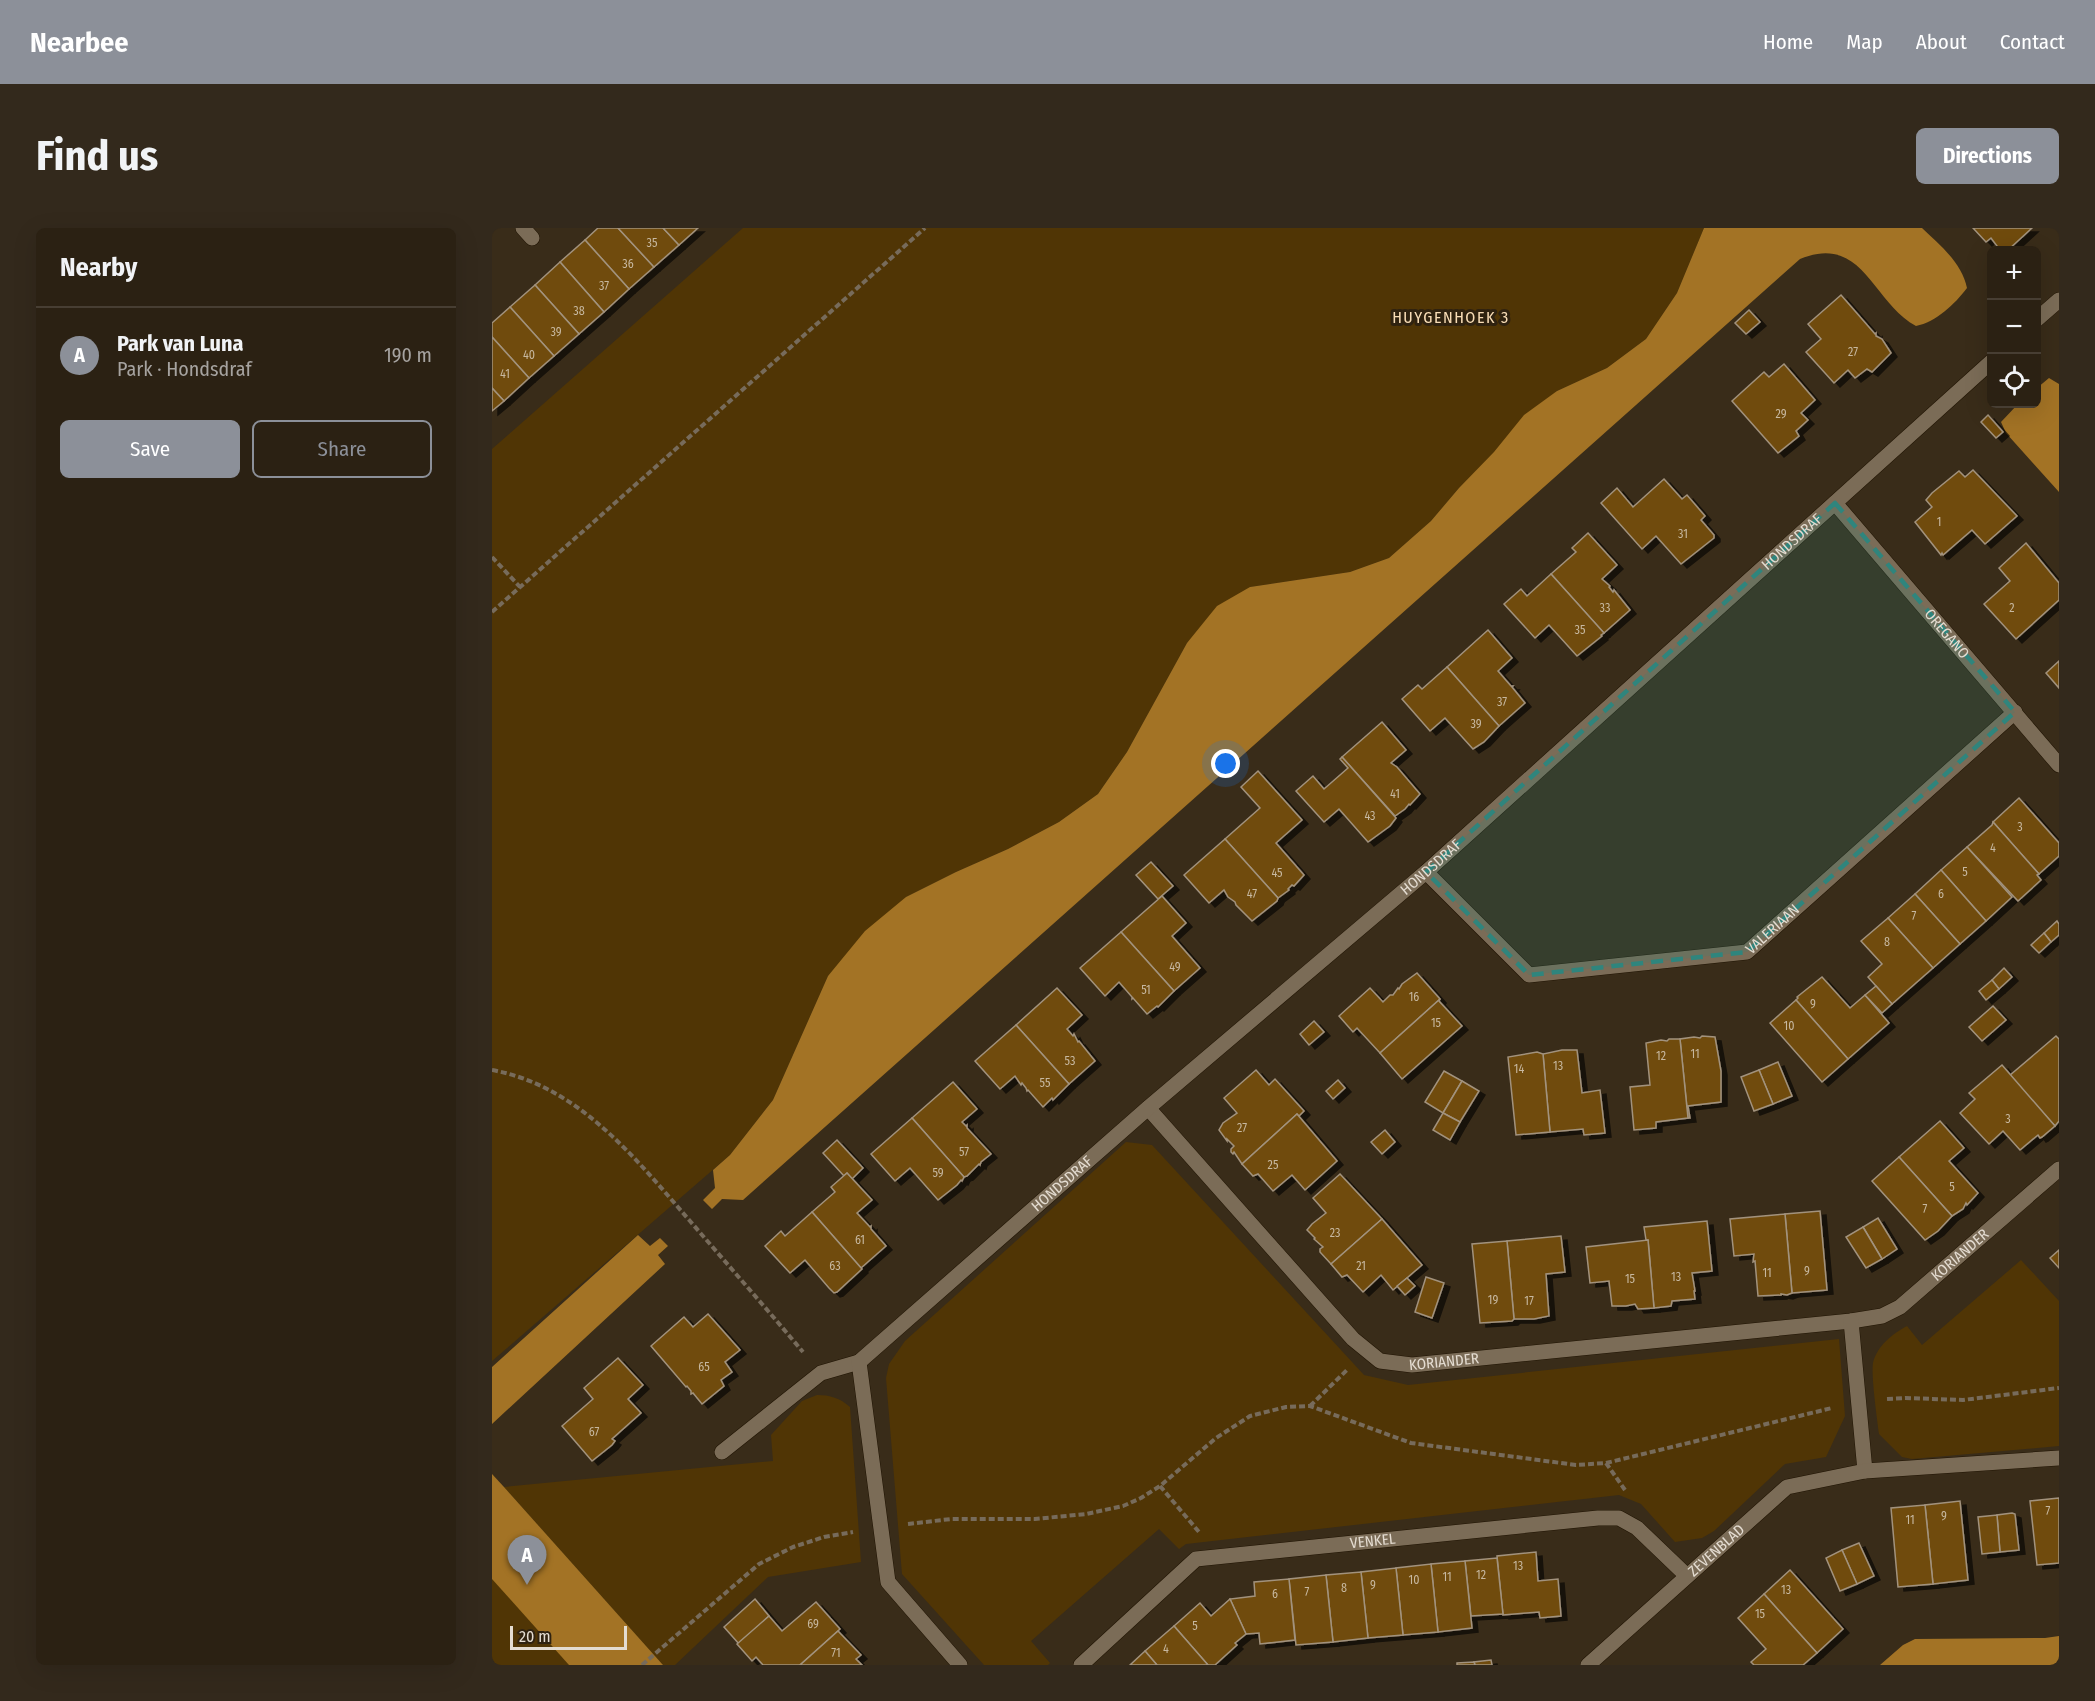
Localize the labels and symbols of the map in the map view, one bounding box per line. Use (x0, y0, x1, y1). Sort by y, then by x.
house number: 35 (647, 236, 658, 250)
house number: 36 (622, 257, 634, 271)
house number: 37 (599, 279, 609, 293)
house number: 38 (573, 304, 585, 318)
district label: HUYGENHOEK 3 (1392, 308, 1510, 327)
house number: 39 (550, 325, 562, 339)
house number: 27 (1848, 345, 1858, 359)
house number: 40 (523, 348, 535, 362)
house number: 41 (500, 367, 510, 381)
house number: 29 (1775, 407, 1787, 421)
street label: HONDSDRAF (1758, 510, 1826, 574)
house number: 1 (1937, 515, 1941, 529)
house number: 31 (1678, 527, 1688, 541)
house number: 33 (1600, 601, 1610, 615)
house number: 2 (2009, 601, 2015, 615)
street label: OREGANO (1921, 605, 1973, 662)
house number: 35 (1575, 623, 1586, 637)
house number: 37 (1497, 695, 1507, 709)
house number: 39 (1470, 717, 1482, 731)
your location (1211, 749, 1240, 778)
house number: 41 (1390, 787, 1400, 801)
house number: 43 (1364, 809, 1376, 823)
house number: 3 (2017, 820, 2023, 834)
street label: HONDSDRAF (1397, 835, 1465, 899)
house number: 4 (1990, 841, 1996, 855)
house number: 5 (1962, 865, 1968, 879)
house number: 45 (1271, 866, 1283, 880)
house number: 47 (1247, 887, 1257, 901)
house number: 6 (1938, 887, 1944, 901)
street label: VALERIAAN (1742, 900, 1803, 958)
house number: 7 (1912, 909, 1917, 923)
house number: 8 (1884, 935, 1890, 949)
house number: 49 (1169, 960, 1181, 974)
house number: 51 (1141, 983, 1151, 997)
house number: 16 (1409, 990, 1419, 1004)
house number: 9 (1810, 997, 1816, 1011)
house number: 15 (1431, 1016, 1442, 1030)
house number: 10 (1784, 1019, 1794, 1033)
house number: 11 (1690, 1047, 1700, 1061)
house number: 12 (1656, 1049, 1666, 1063)
house number: 53 (1065, 1054, 1075, 1068)
house number: 13 (1553, 1059, 1563, 1073)
house number: 14 (1514, 1062, 1524, 1076)
house number: 55 (1040, 1076, 1051, 1090)
house number: 3 (2005, 1112, 2011, 1126)
house number: 27 (1237, 1121, 1247, 1135)
house number: 57 (959, 1145, 969, 1159)
street label: HONDSDRAF (1028, 1152, 1096, 1215)
house number: 25 (1268, 1158, 1279, 1172)
house number: 59 (932, 1166, 944, 1180)
house number: 5 (1949, 1180, 1955, 1194)
house number: 7 (1923, 1202, 1928, 1216)
street label: KORIANDER (1928, 1225, 1992, 1285)
house number: 23 (1330, 1226, 1340, 1240)
house number: 61 (855, 1233, 865, 1247)
house number: 63 (829, 1259, 841, 1273)
house number: 21 (1356, 1259, 1366, 1273)
house number: 9 (1804, 1264, 1810, 1278)
house number: 11 (1762, 1266, 1772, 1280)
house number: 13 (1671, 1270, 1681, 1284)
house number: 15 (1625, 1272, 1636, 1286)
house number: 19 (1488, 1293, 1498, 1307)
house number: 17 (1524, 1294, 1534, 1308)
street label: KORIANDER (1408, 1349, 1480, 1374)
house number: 65 (698, 1360, 710, 1374)
house number: 67 (589, 1425, 599, 1439)
house number: 7 (2046, 1504, 2051, 1518)
house number: 9 (1941, 1509, 1947, 1523)
house number: 11 (1905, 1513, 1915, 1527)
street label: ZEVENBLAD (1684, 1520, 1748, 1580)
street label: VENKEL (1349, 1530, 1397, 1552)
pin: A (507, 1536, 546, 1585)
house number: 13 (1513, 1559, 1523, 1573)
house number: 12 (1476, 1568, 1486, 1582)
house number: 11 (1442, 1570, 1452, 1584)
house number: 10 (1409, 1573, 1419, 1587)
house number: 9 (1370, 1578, 1376, 1592)
house number: 8 (1341, 1581, 1347, 1595)
house number: 13 (1781, 1583, 1791, 1597)
house number: 7 (1305, 1585, 1310, 1599)
house number: 6 (1272, 1587, 1278, 1601)
house number: 15 (1755, 1607, 1766, 1621)
house number: 69 (807, 1617, 819, 1631)
house number: 5 (1192, 1619, 1198, 1633)
scale bar (510, 1623, 627, 1650)
house number: 4 (1163, 1642, 1169, 1656)
house number: 71 (831, 1646, 841, 1660)

